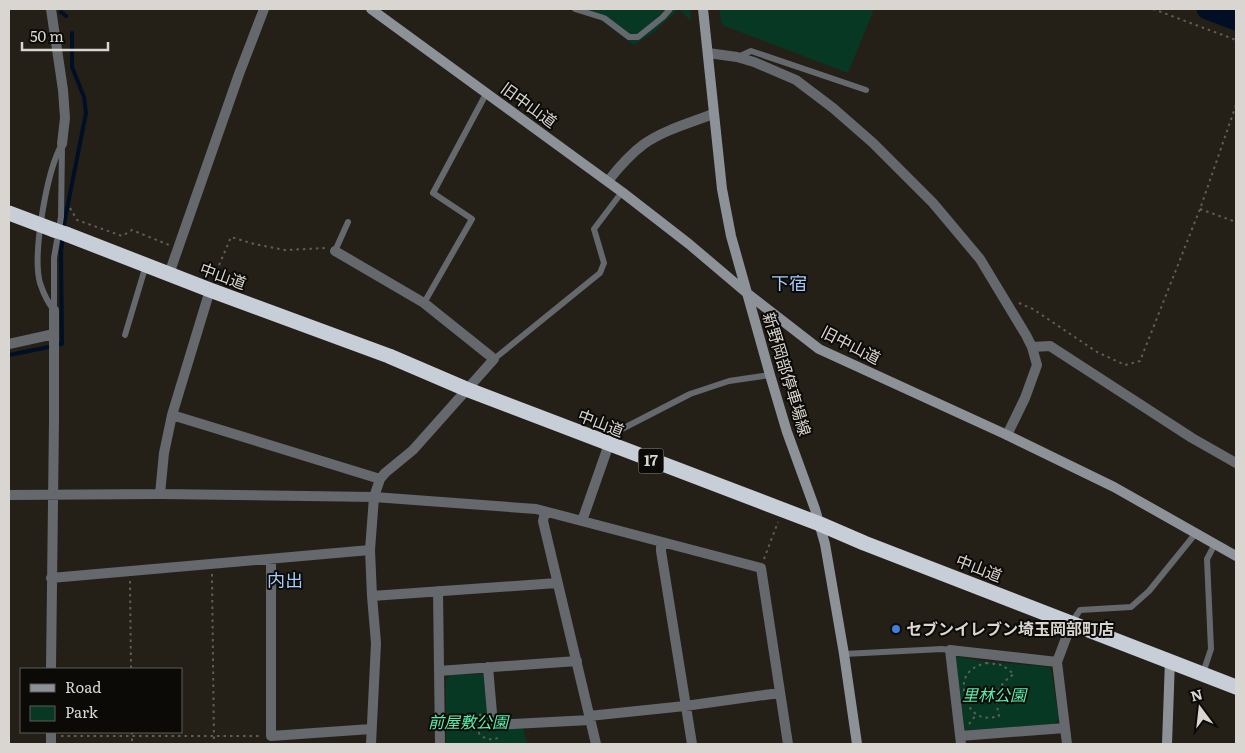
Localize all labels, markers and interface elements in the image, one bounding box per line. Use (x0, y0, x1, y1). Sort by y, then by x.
scale bar (22, 20, 109, 52)
text: 50 m (30, 24, 64, 47)
street label: 旧中山道 (497, 76, 563, 133)
street label: 中山道 (197, 256, 250, 295)
district label: 下宿 (771, 269, 807, 296)
street label: 新野岡部停車場線 (758, 309, 818, 438)
street label: 旧中山道 (817, 319, 885, 369)
street label: 中山道 (575, 402, 628, 442)
road number: 17 (638, 448, 664, 474)
street label: 中山道 (953, 547, 1006, 587)
district label: 内出 (267, 566, 303, 593)
place label: セブンイレブン埼玉岡部町店 (906, 616, 1114, 640)
marker: セブンイレブン埼玉岡部町店 (890, 623, 902, 635)
legend (20, 668, 182, 733)
text: Road (65, 675, 101, 698)
park label: 里林公園 (962, 682, 1028, 706)
north arrow (1175, 683, 1225, 733)
text: N (1188, 683, 1205, 706)
text: Park (65, 700, 99, 723)
park label: 前屋敷公園 (428, 709, 510, 733)

